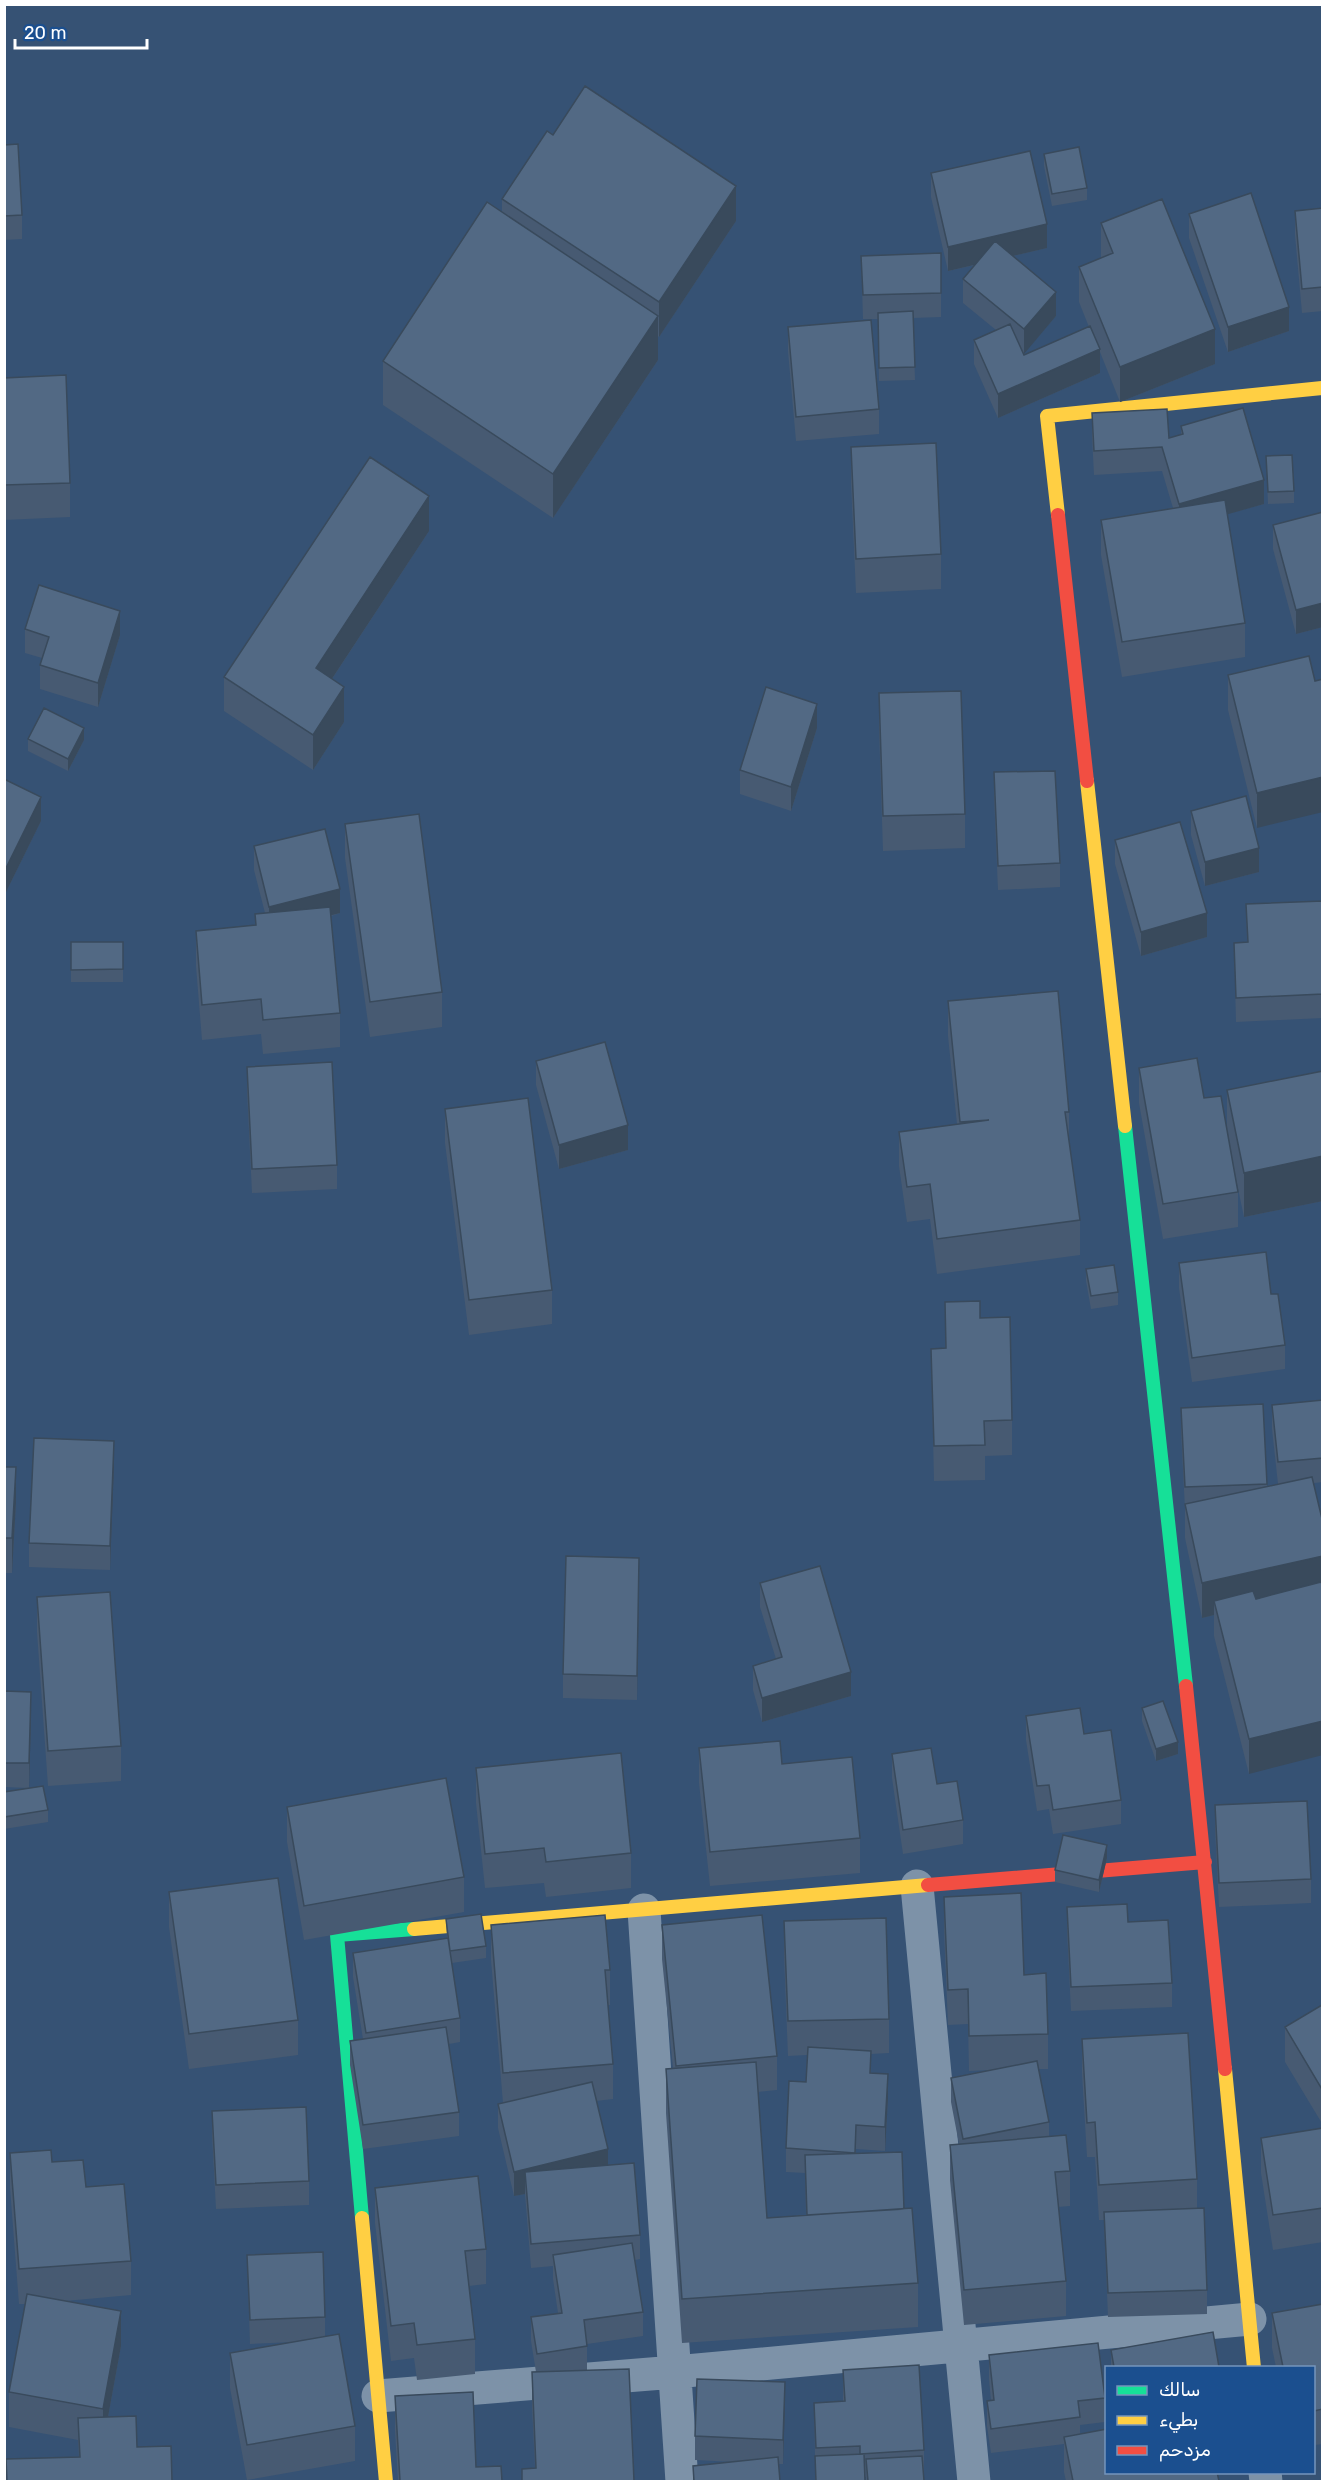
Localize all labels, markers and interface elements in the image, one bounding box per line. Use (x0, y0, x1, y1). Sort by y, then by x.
scale bar (15, 12, 147, 50)
text: 20 m (24, 22, 66, 44)
legend (1105, 2366, 1315, 2474)
text: سالك (1159, 2379, 1200, 2401)
text: بطيء (1159, 2409, 1198, 2433)
text: مزدحم (1159, 2439, 1211, 2462)

